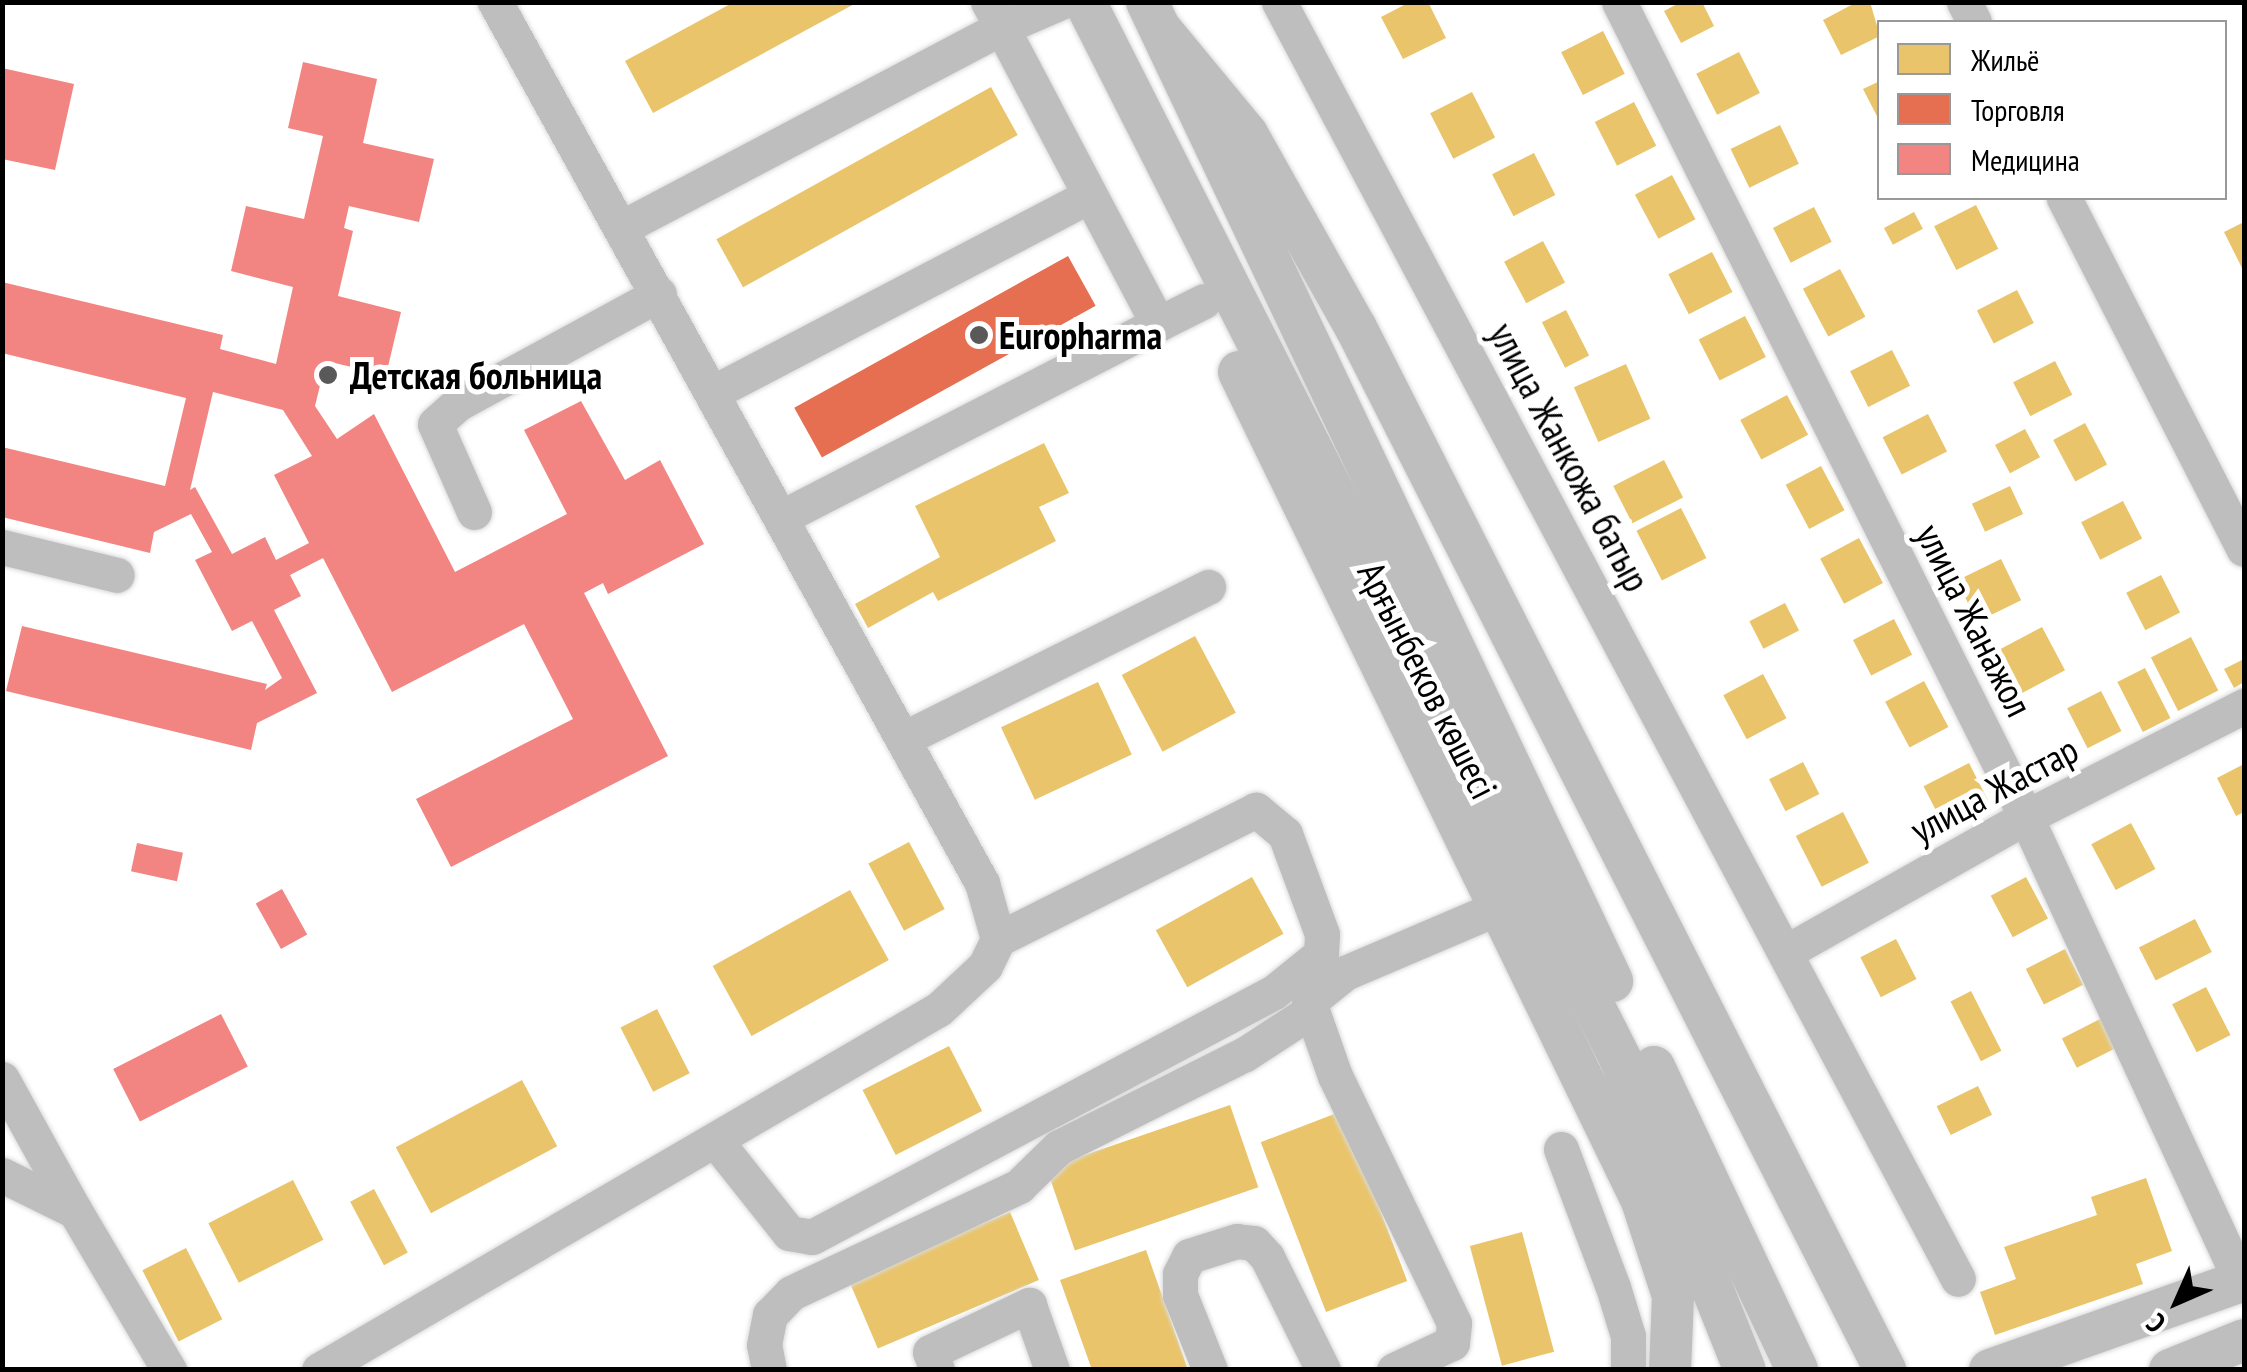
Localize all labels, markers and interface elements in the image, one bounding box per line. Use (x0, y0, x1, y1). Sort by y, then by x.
legend (1877, 20, 2227, 200)
text: Жильё (1971, 40, 2039, 79)
text: Торговля (1971, 90, 2065, 129)
text: Медицина (1971, 140, 2080, 179)
place label: Europharma (999, 312, 1162, 358)
street label: улица Жанкожа батыр (1480, 315, 1660, 599)
marker: Europharma (968, 324, 990, 346)
place label: Детская больница (350, 352, 602, 398)
marker: Детская больница (315, 362, 341, 388)
street label: улица Жанажол (1907, 516, 2043, 724)
street label: Арғынбеков көшесі (1349, 554, 1507, 806)
street label: улица Жастар (1902, 726, 2086, 852)
north arrow (2127, 1252, 2227, 1352)
text: С (2138, 1306, 2173, 1341)

